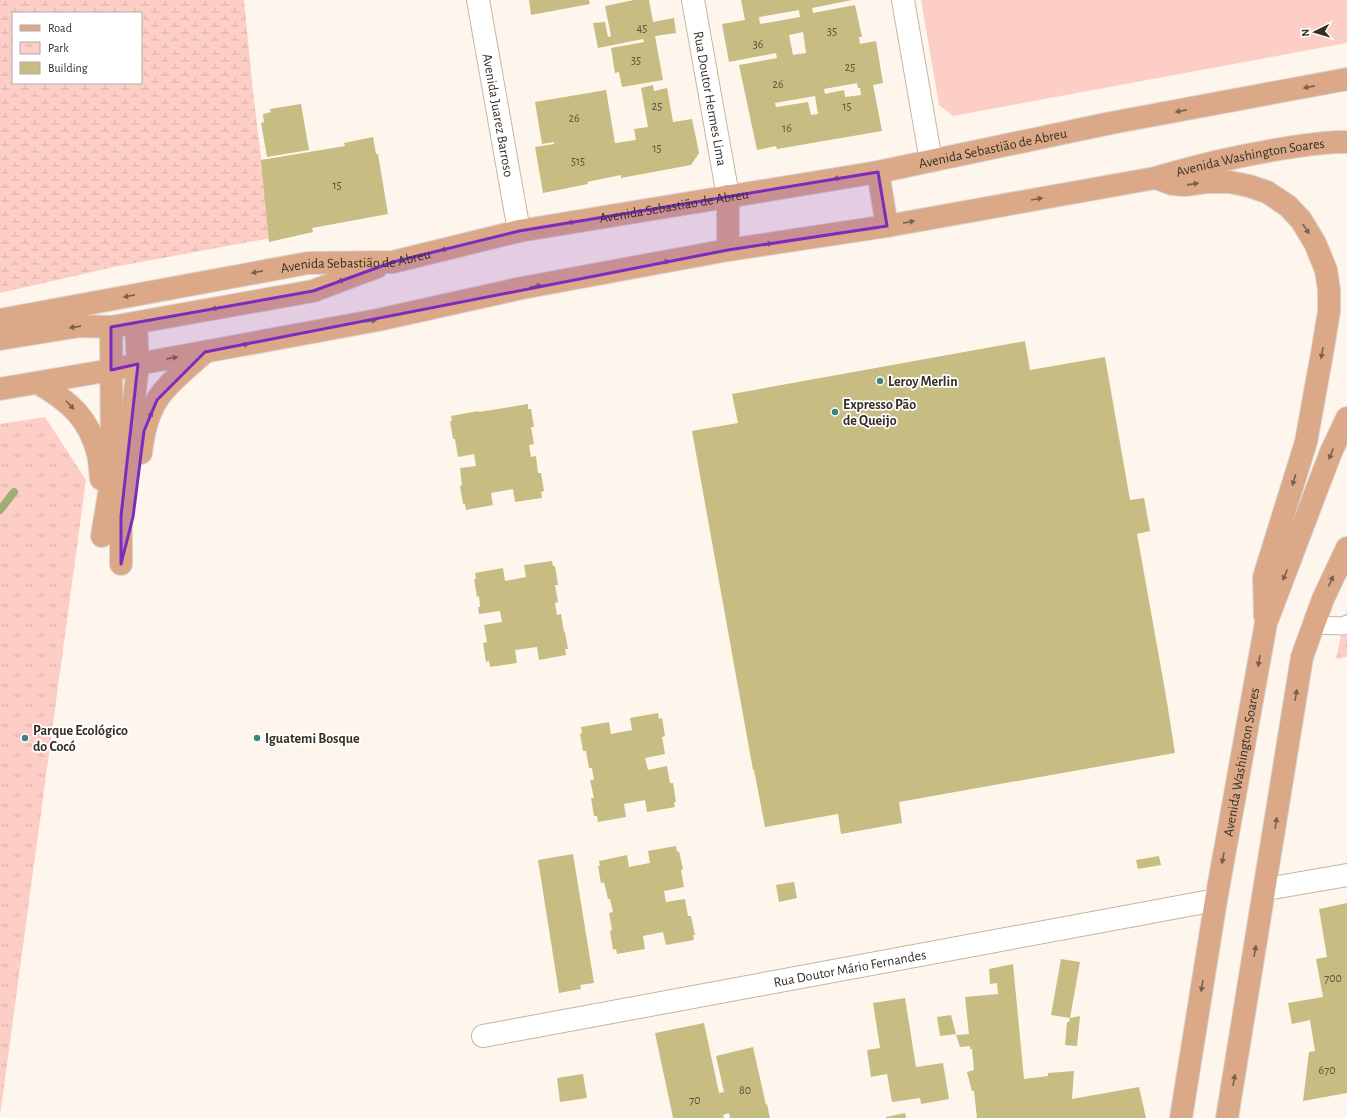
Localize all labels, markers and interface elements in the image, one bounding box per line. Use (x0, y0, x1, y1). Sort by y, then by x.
legend (12, 12, 142, 84)
north arrow (1295, 12, 1335, 52)
text: Road (48, 22, 72, 34)
house number: 45 (637, 22, 647, 34)
house number: 35 (827, 25, 837, 37)
text: N (1300, 29, 1311, 37)
street label: Rua Doutor Hermes Lima (691, 30, 729, 168)
house number: 36 (753, 38, 764, 50)
text: Park (48, 42, 69, 54)
street label: Avenida Juarez Barroso (480, 52, 515, 178)
house number: 35 (631, 54, 641, 66)
house number: 25 (845, 61, 855, 73)
text: Building (48, 62, 88, 74)
house number: 26 (772, 78, 784, 90)
one-way arrow (1303, 84, 1315, 90)
house number: 25 (652, 100, 662, 112)
house number: 15 (842, 100, 852, 112)
one-way arrow (1175, 108, 1187, 114)
house number: 26 (568, 112, 580, 124)
house number: 16 (782, 122, 792, 134)
street label: Avenida Sebastião de Abreu (917, 126, 1068, 171)
street label: Avenida Washington Soares (1175, 137, 1325, 180)
house number: 15 (652, 142, 662, 154)
house number: 515 (571, 155, 585, 167)
one-way arrow (833, 175, 845, 181)
house number: 15 (332, 179, 342, 191)
one-way arrow (1187, 181, 1199, 187)
street label: Avenida Sebastião de Abreu (598, 187, 750, 226)
one-way arrow (1031, 196, 1043, 202)
one-way arrow (567, 219, 579, 225)
one-way arrow (903, 219, 915, 225)
one-way arrow (1302, 224, 1310, 234)
one-way arrow (761, 241, 773, 247)
one-way arrow (440, 246, 452, 252)
street label: Avenida Sebastião de Abreu (280, 247, 432, 276)
one-way arrow (658, 259, 670, 265)
one-way arrow (251, 270, 263, 276)
one-way arrow (337, 277, 349, 283)
one-way arrow (530, 282, 542, 288)
one-way arrow (123, 293, 135, 299)
one-way arrow (210, 306, 223, 312)
one-way arrow (365, 318, 377, 324)
one-way arrow (69, 324, 81, 330)
one-way arrow (237, 342, 249, 348)
one-way arrow (1319, 347, 1325, 359)
one-way arrow (165, 355, 178, 361)
place label: Leroy Merlin (888, 375, 958, 389)
marker: Leroy Merlin (875, 376, 885, 386)
place label: Expresso Pão de Queijo (843, 398, 916, 428)
one-way arrow (65, 400, 75, 410)
marker: Expresso Pão de Queijo (830, 407, 840, 417)
one-way arrow (147, 411, 153, 422)
one-way arrow (1327, 448, 1333, 460)
one-way arrow (1291, 474, 1297, 486)
one-way arrow (1281, 570, 1287, 582)
one-way arrow (1328, 576, 1334, 587)
one-way arrow (1256, 655, 1262, 667)
street label: Avenida Washington Soares (1222, 687, 1262, 838)
one-way arrow (1293, 688, 1299, 701)
place label: Parque Ecológico do Cocó (33, 724, 128, 754)
place label: Iguatemi Bosque (265, 732, 360, 746)
marker: Parque Ecológico do Cocó (20, 733, 30, 743)
marker: Iguatemi Bosque (252, 733, 262, 743)
one-way arrow (1273, 817, 1279, 829)
one-way arrow (1220, 852, 1226, 864)
one-way arrow (1252, 945, 1258, 957)
street label: Rua Doutor Mário Fernandes (772, 948, 927, 990)
house number: 700 (1324, 972, 1342, 984)
one-way arrow (1199, 980, 1205, 993)
house number: 670 (1319, 1064, 1335, 1076)
one-way arrow (1231, 1073, 1237, 1086)
house number: 80 (739, 1084, 751, 1096)
house number: 70 (689, 1094, 701, 1106)

